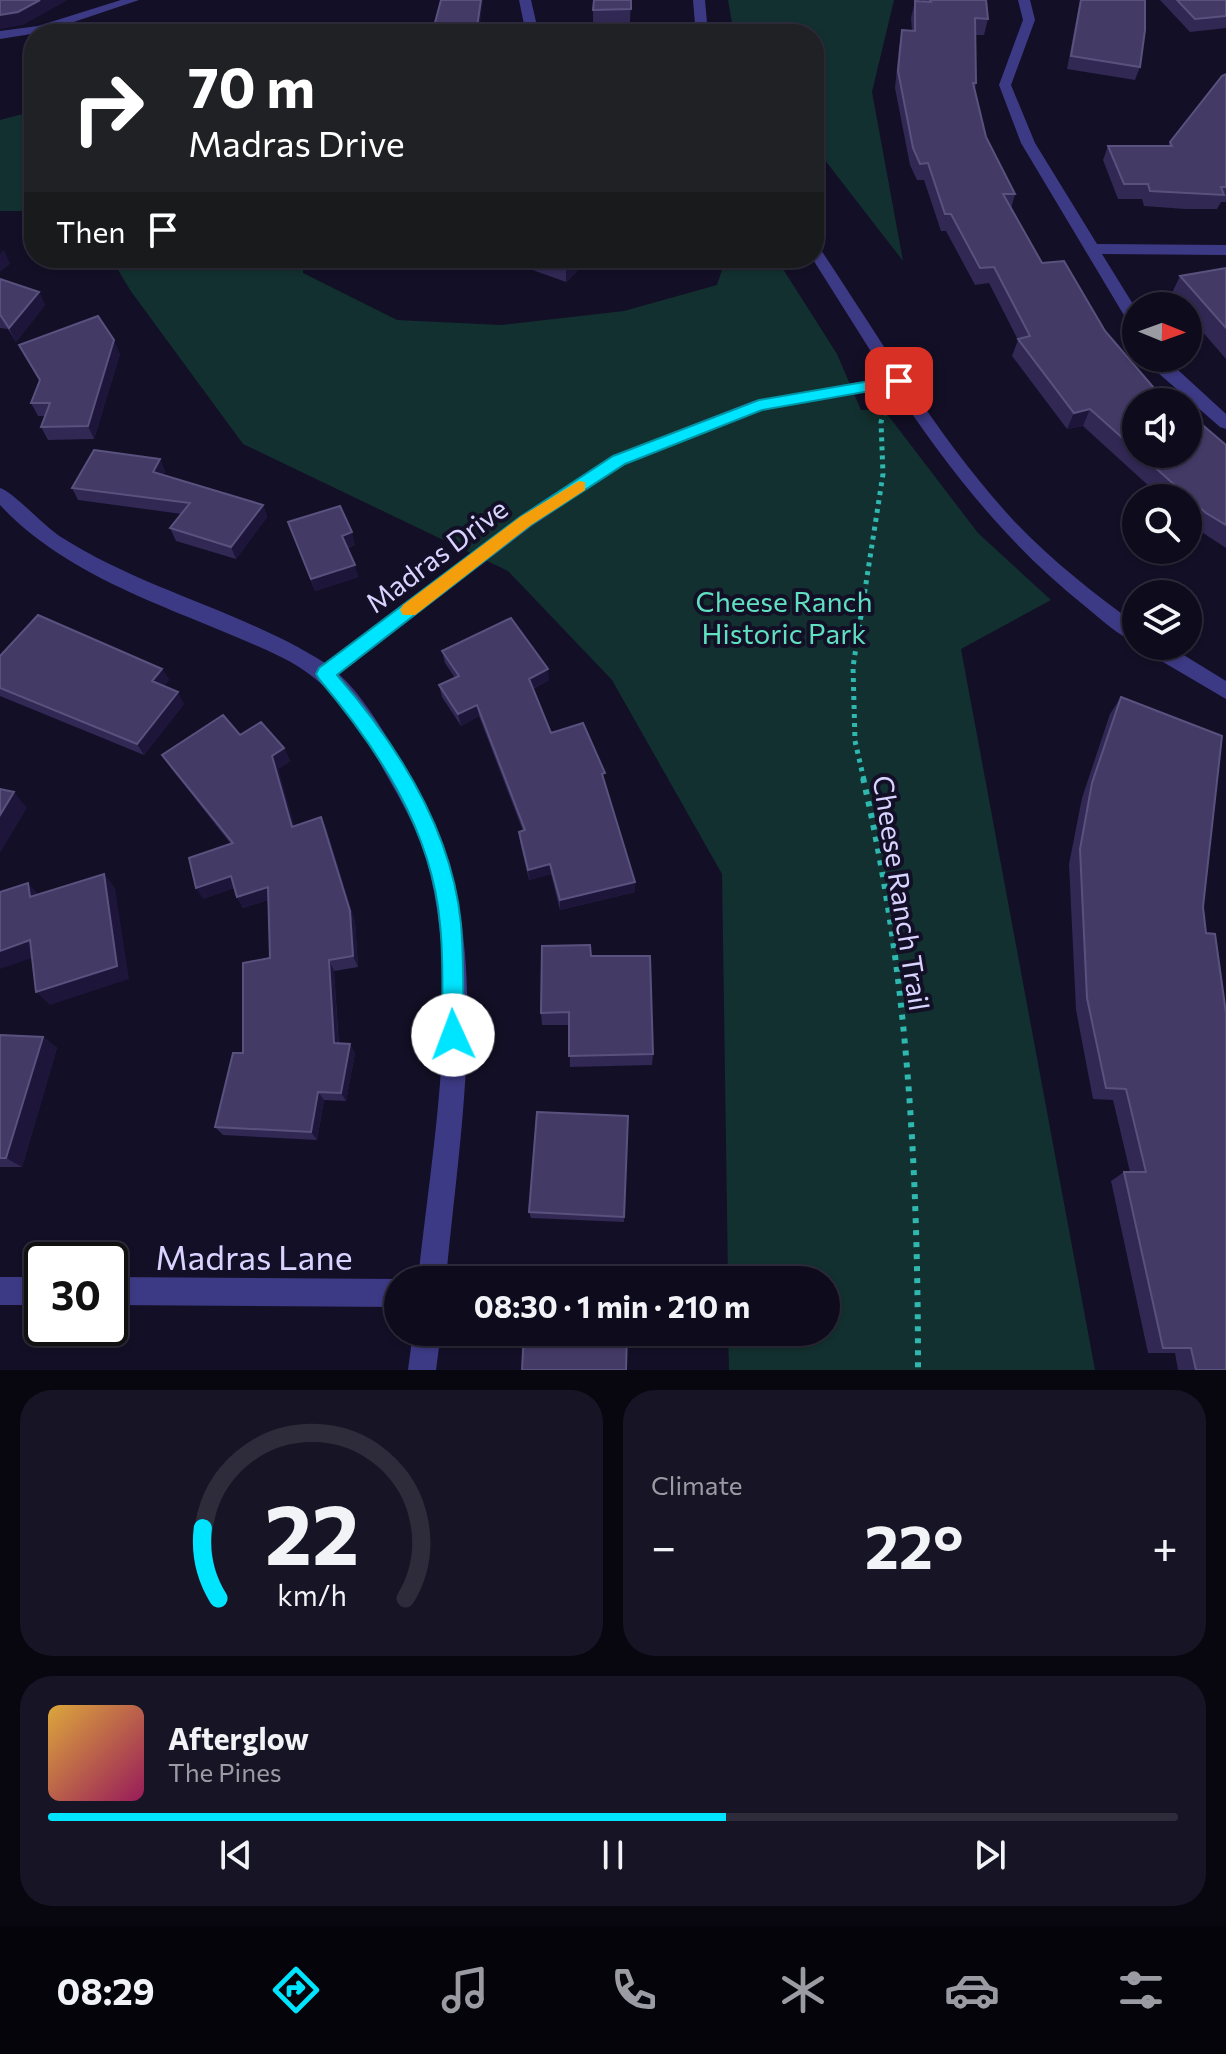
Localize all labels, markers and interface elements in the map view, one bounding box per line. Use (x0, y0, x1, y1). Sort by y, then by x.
text: 70 m (188, 51, 315, 120)
icon: right (56, 56, 160, 160)
text: Madras Drive (188, 120, 405, 164)
icon: arrive (141, 208, 185, 252)
text: Then (56, 212, 125, 249)
north arrow (1122, 292, 1202, 372)
map controls (1122, 292, 1202, 660)
pin (865, 347, 933, 415)
icon: arrive (877, 359, 921, 403)
button: sound (1122, 388, 1202, 468)
button: search (1122, 484, 1202, 564)
street label: Madras Drive (358, 491, 514, 619)
button: layers (1122, 580, 1202, 660)
park label: Cheese Ranch Historic Park (696, 584, 872, 650)
street label: Cheese Ranch Trail (867, 773, 937, 1013)
position arrow (411, 993, 495, 1077)
street label: Madras Lane (155, 1235, 353, 1277)
speed limit sign: 30 (24, 1242, 128, 1346)
text: 08:30 · 1 min · 210 m (474, 1287, 750, 1324)
text: Climate (651, 1469, 743, 1500)
text: 22 (264, 1480, 359, 1582)
text: 22° (865, 1508, 963, 1581)
text: − (651, 1518, 676, 1572)
text: + (1152, 1518, 1178, 1572)
text: km/h (277, 1577, 346, 1612)
text: Afterglow (168, 1719, 309, 1756)
text: The Pines (168, 1756, 282, 1787)
icon: previous (214, 1833, 258, 1877)
icon: pause (591, 1833, 635, 1877)
icon: next (968, 1833, 1012, 1877)
icon: directions (268, 1962, 324, 2018)
icon: music (437, 1962, 493, 2018)
icon: phone (606, 1962, 662, 2018)
icon: climate (775, 1962, 831, 2018)
icon: car (944, 1962, 1000, 2018)
icon: filters (1113, 1962, 1169, 2018)
text: 08:29 (57, 1968, 155, 2012)

